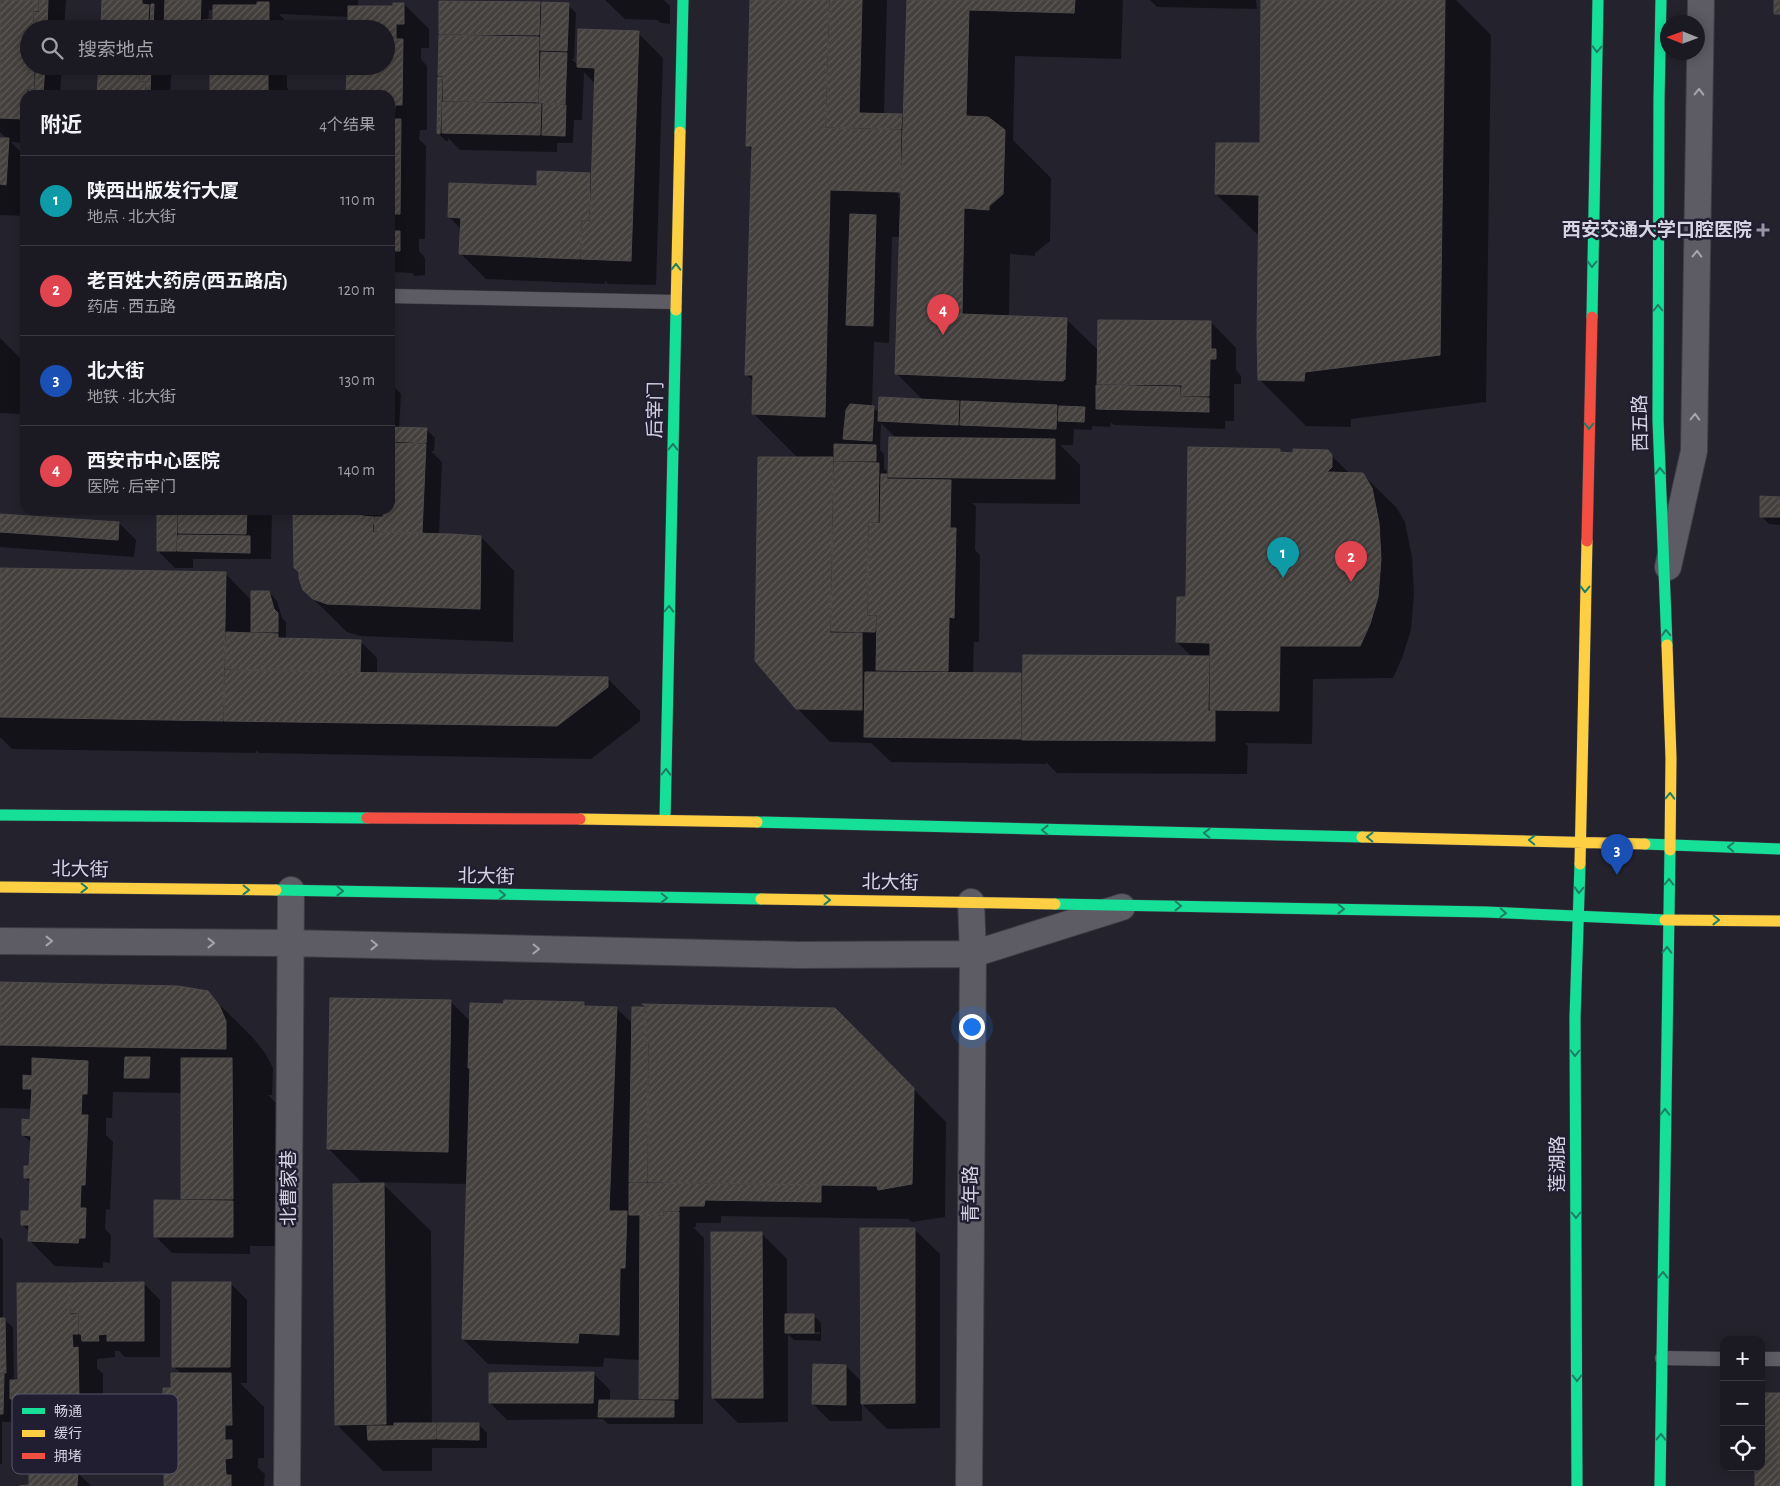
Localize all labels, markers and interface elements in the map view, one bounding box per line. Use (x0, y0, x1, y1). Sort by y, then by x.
north arrow (1660, 15, 1705, 60)
search box (20, 20, 395, 75)
icon: search (38, 34, 66, 62)
text: 搜索地点 (78, 41, 154, 60)
one-way arrow (1592, 45, 1602, 53)
one-way arrow (1694, 88, 1704, 96)
text: 附近 (40, 115, 82, 136)
text: 4个结果 (319, 117, 375, 133)
text: 陕西出版发行大厦 (87, 182, 239, 201)
text: 1 (53, 192, 59, 208)
text: 110 m (340, 192, 375, 208)
text: 地点 · 北大街 (87, 209, 176, 225)
place label: 西安交通大学口腔医院 (1562, 219, 1752, 240)
marker: 西安交通大学口腔医院 (1756, 223, 1770, 237)
one-way arrow (1692, 250, 1702, 258)
one-way arrow (1587, 260, 1597, 268)
one-way arrow (671, 263, 681, 270)
text: 老百姓大药房(西五路店) (87, 272, 288, 291)
text: 2 (52, 282, 60, 298)
text: 120 m (338, 282, 375, 298)
pin: 4 (927, 294, 959, 335)
text: 药店 · 西五路 (87, 299, 176, 315)
one-way arrow (1653, 304, 1663, 312)
text: 北大街 (87, 362, 144, 381)
text: 3 (53, 372, 59, 388)
text: 130 m (339, 372, 375, 388)
street label: 后宰门 (644, 381, 666, 439)
text: 地铁 · 北大街 (87, 389, 176, 405)
street label: 西五路 (1630, 394, 1651, 452)
one-way arrow (1690, 413, 1700, 420)
one-way arrow (1584, 422, 1594, 430)
one-way arrow (667, 442, 678, 450)
text: 西安市中心医院 (87, 452, 220, 471)
text: 4 (52, 462, 60, 478)
text: 140 m (338, 462, 375, 478)
one-way arrow (1654, 467, 1665, 475)
text: 医院 · 后宰门 (87, 479, 176, 495)
pin: 1 (1267, 537, 1299, 578)
pin: 2 (1335, 541, 1367, 582)
one-way arrow (1580, 585, 1591, 593)
one-way arrow (664, 605, 675, 613)
one-way arrow (1661, 629, 1671, 637)
one-way arrow (661, 767, 671, 775)
one-way arrow (1665, 791, 1675, 799)
one-way arrow (1041, 824, 1049, 835)
one-way arrow (1203, 828, 1211, 838)
one-way arrow (1366, 832, 1374, 842)
pin: 3 (1601, 834, 1633, 875)
one-way arrow (1528, 835, 1536, 846)
one-way arrow (1727, 841, 1735, 852)
street label: 北大街 (51, 859, 109, 880)
street label: 北大街 (457, 866, 515, 887)
street label: 北大街 (861, 872, 919, 893)
one-way arrow (1663, 878, 1674, 886)
one-way arrow (80, 883, 88, 893)
one-way arrow (242, 885, 250, 895)
one-way arrow (336, 886, 344, 896)
one-way arrow (1574, 886, 1584, 894)
one-way arrow (498, 890, 506, 900)
one-way arrow (661, 893, 669, 903)
one-way arrow (824, 895, 831, 905)
one-way arrow (1174, 900, 1182, 911)
one-way arrow (1337, 904, 1345, 914)
one-way arrow (1499, 908, 1507, 919)
one-way arrow (1713, 915, 1721, 925)
one-way arrow (45, 936, 53, 946)
one-way arrow (207, 937, 215, 948)
one-way arrow (370, 940, 378, 950)
one-way arrow (532, 944, 540, 954)
one-way arrow (1662, 946, 1672, 954)
your location (959, 1014, 985, 1040)
one-way arrow (1570, 1049, 1580, 1057)
one-way arrow (1660, 1108, 1670, 1116)
street label: 莲湖路 (1547, 1135, 1568, 1193)
street label: 北曹家巷 (278, 1150, 299, 1226)
street label: 青年路 (960, 1165, 981, 1223)
one-way arrow (1571, 1212, 1581, 1219)
one-way arrow (1658, 1271, 1668, 1278)
map controls (1720, 1336, 1765, 1471)
button: + (1720, 1336, 1765, 1381)
one-way arrow (1572, 1374, 1582, 1382)
button: − (1720, 1381, 1765, 1426)
legend (12, 1394, 178, 1474)
text: 畅通 (54, 1404, 82, 1419)
text: 缓行 (54, 1426, 82, 1441)
button: locate (1720, 1426, 1765, 1471)
one-way arrow (1656, 1433, 1666, 1441)
text: 拥堵 (54, 1449, 82, 1464)

